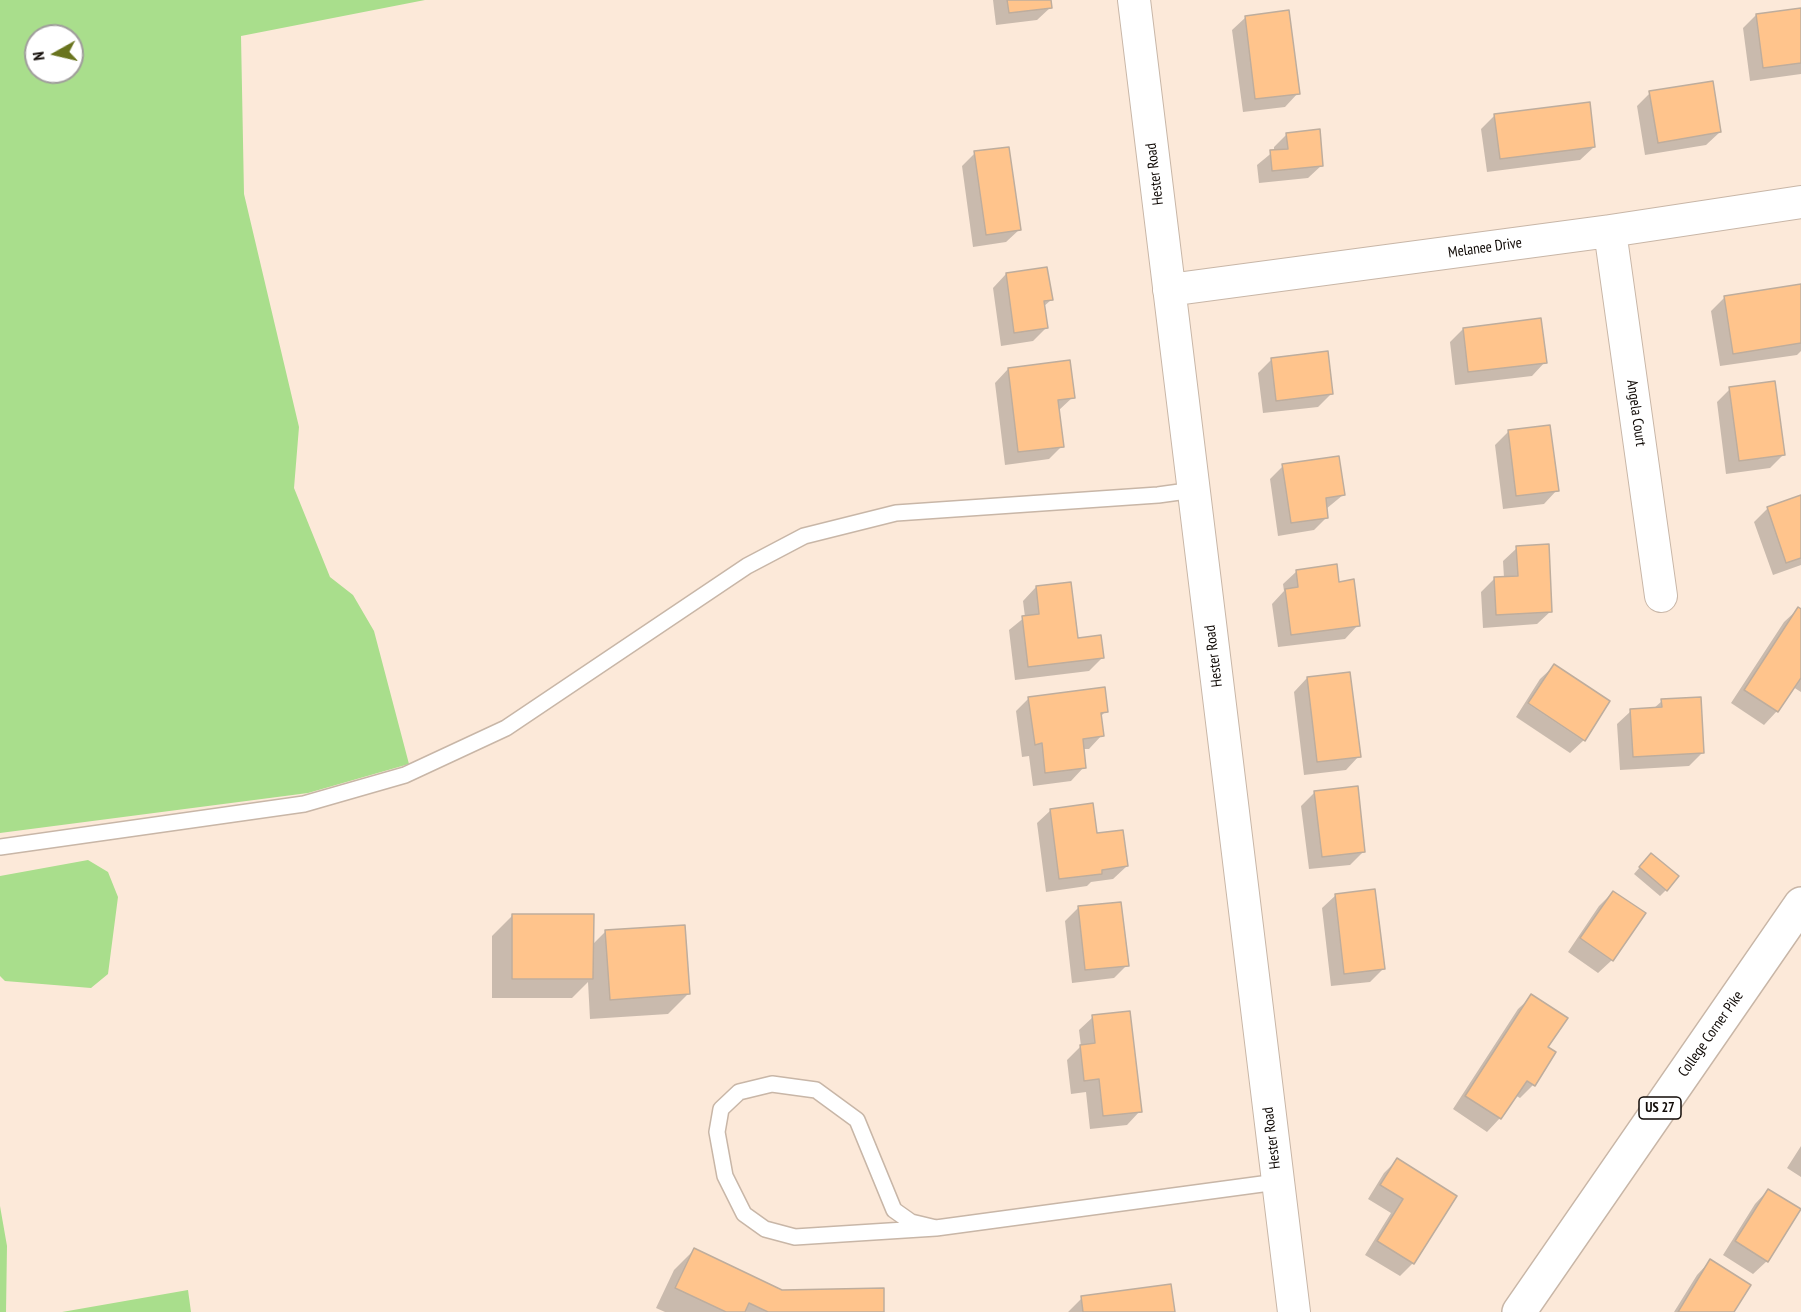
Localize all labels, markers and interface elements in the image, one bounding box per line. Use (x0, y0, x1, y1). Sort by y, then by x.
north arrow (24, 24, 84, 84)
text: N (28, 51, 49, 62)
street label: Hester Road (1142, 142, 1168, 206)
street label: Melanee Drive (1447, 234, 1523, 262)
street label: Angela Court (1622, 379, 1650, 447)
street label: Hester Road (1201, 624, 1227, 688)
street label: College Corner Pike (1675, 988, 1747, 1080)
road number: US 27 (1639, 1097, 1681, 1119)
street label: Hester Road (1259, 1106, 1285, 1170)

